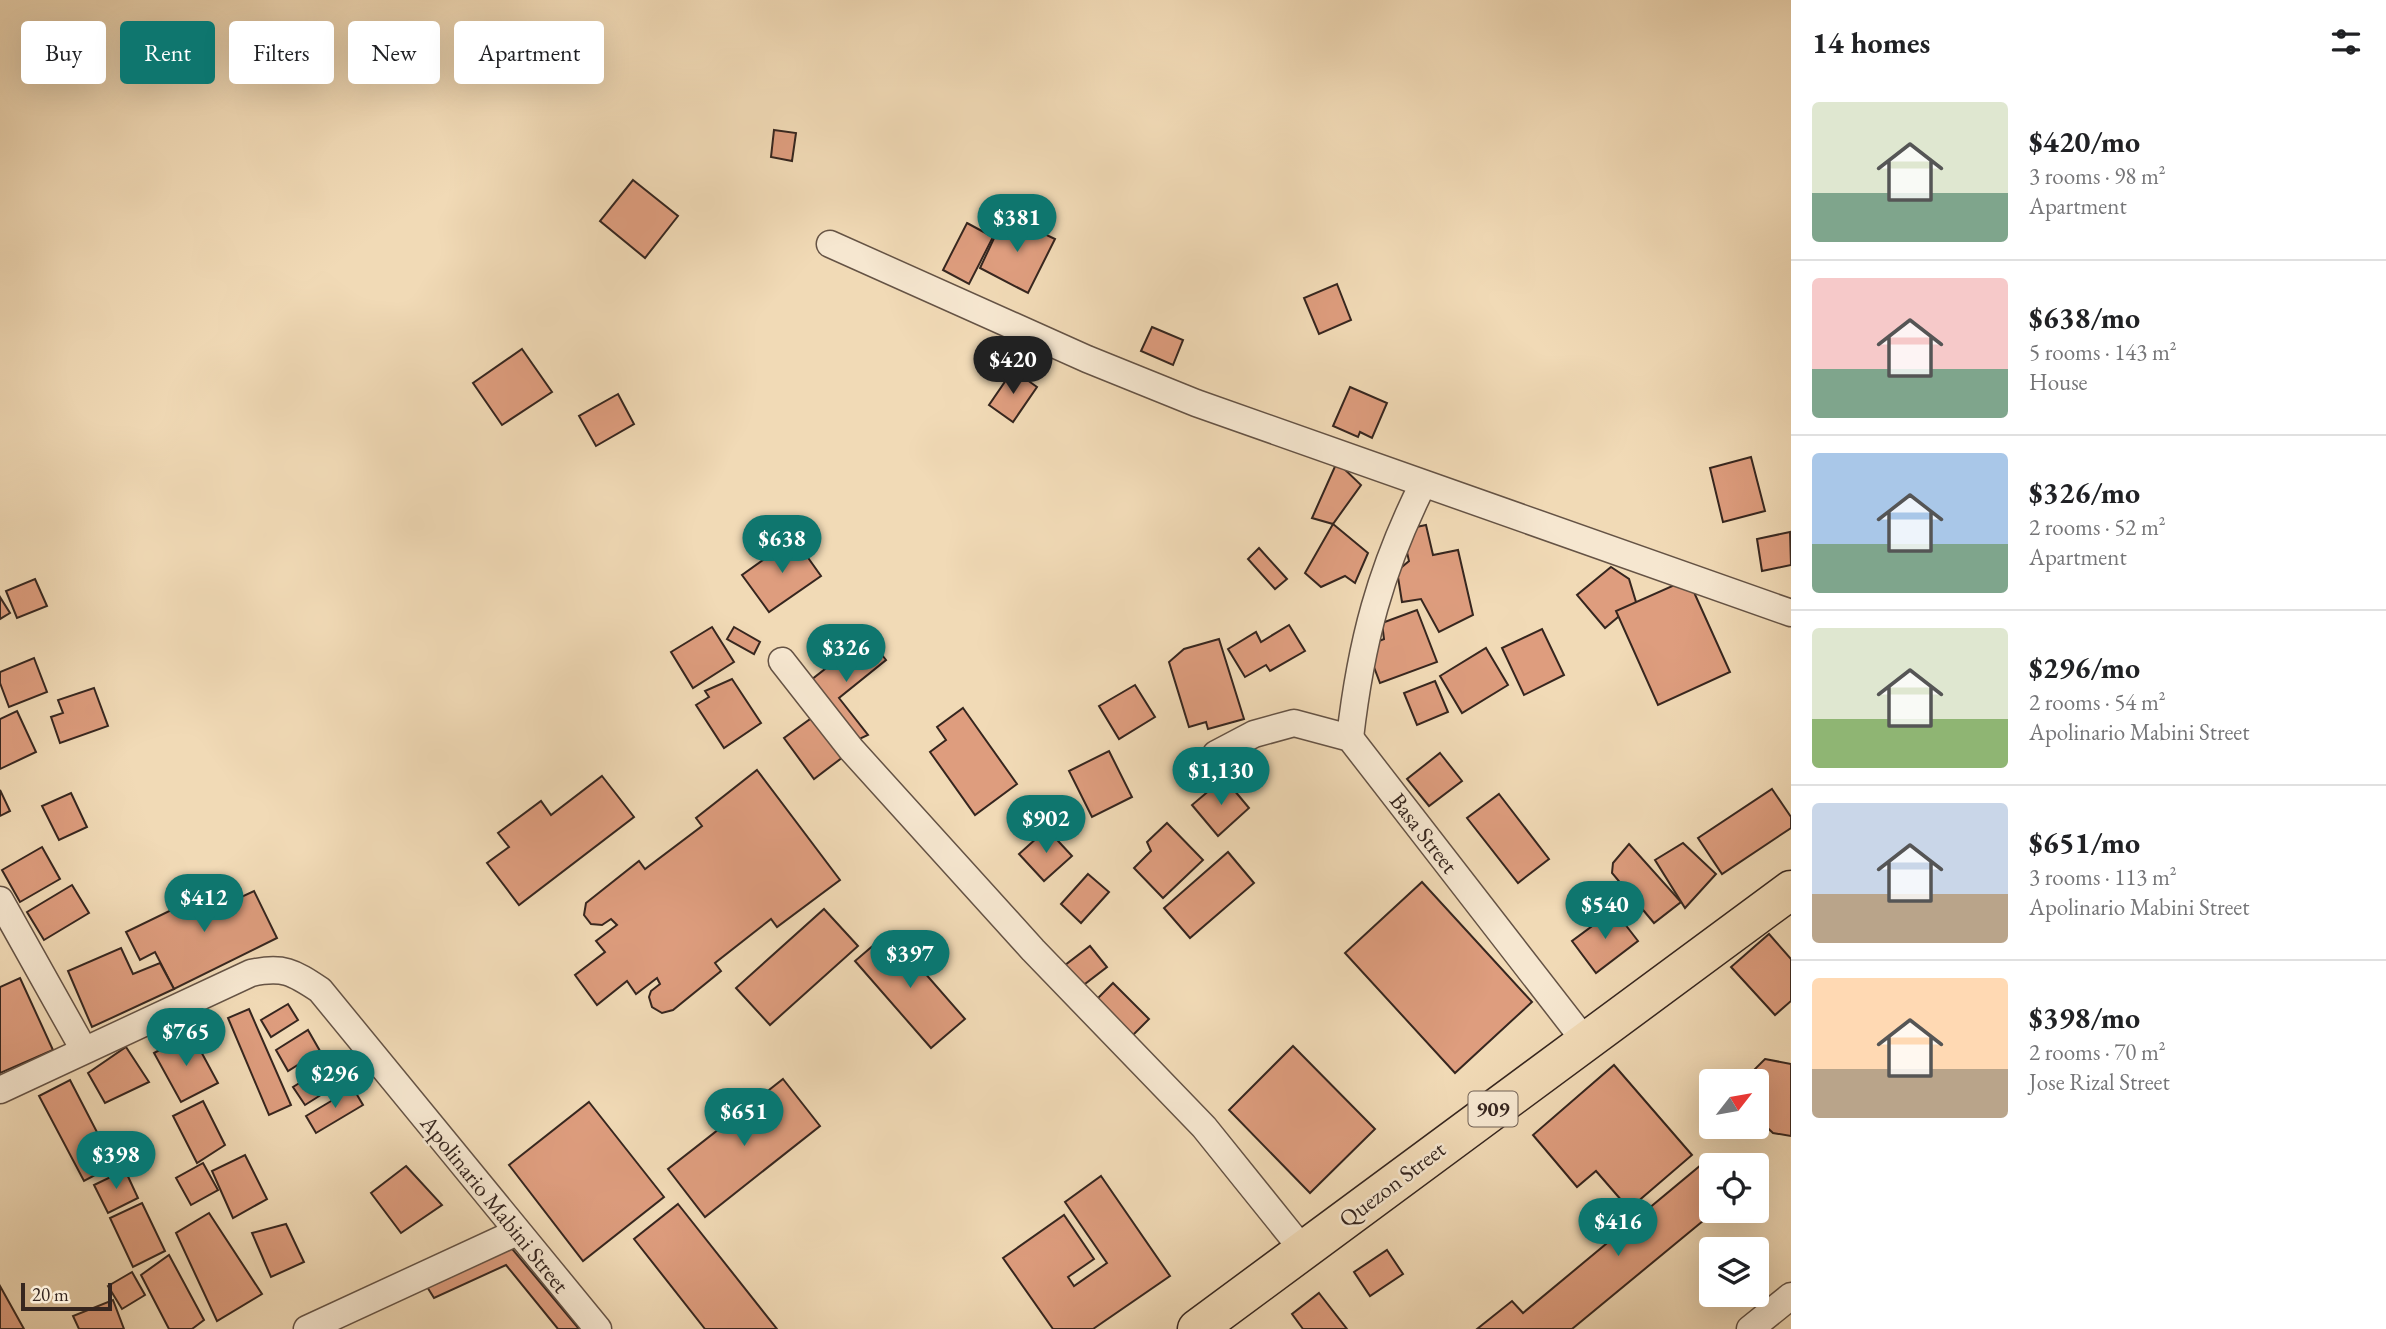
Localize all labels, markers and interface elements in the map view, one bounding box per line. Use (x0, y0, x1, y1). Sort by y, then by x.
chip: Buy (21, 21, 106, 84)
chip: Rent (120, 21, 215, 84)
chip: Filters (229, 21, 334, 84)
chip: New (348, 21, 440, 84)
chip: Apartment (454, 21, 604, 84)
text: 14 homes (1812, 23, 1930, 62)
icon: filters (2327, 23, 2365, 61)
text: $420/mo (2029, 122, 2140, 161)
icon: home (1868, 130, 1952, 214)
text: 3 rooms · 98 m² (2029, 161, 2166, 191)
text: Apartment (2029, 191, 2127, 221)
pin: $381 (976, 194, 1058, 254)
text: $381 (993, 202, 1041, 232)
text: $638/mo (2029, 298, 2140, 337)
icon: home (1868, 306, 1952, 390)
pin: $420 (972, 336, 1054, 396)
text: 5 rooms · 143 m² (2029, 337, 2177, 367)
text: $420 (989, 344, 1037, 374)
text: House (2029, 367, 2088, 397)
text: $326/mo (2029, 473, 2140, 512)
icon: home (1868, 481, 1952, 565)
text: 2 rooms · 52 m² (2029, 512, 2166, 542)
pin: $638 (741, 516, 823, 575)
text: $638 (758, 523, 806, 553)
text: Apartment (2029, 542, 2127, 572)
pin: $326 (805, 624, 887, 684)
text: $326 (822, 632, 870, 662)
text: $296/mo (2029, 648, 2140, 687)
icon: home (1868, 656, 1952, 740)
text: 2 rooms · 54 m² (2029, 687, 2166, 717)
text: Apolinario Mabini Street (2029, 717, 2250, 747)
pin: $1,130 (1164, 748, 1278, 807)
text: $1,130 (1189, 755, 1253, 785)
street label: Basa Street (1383, 787, 1465, 880)
pin: $902 (1005, 796, 1087, 855)
text: $902 (1022, 803, 1070, 833)
text: $651/mo (2029, 823, 2140, 862)
icon: home (1868, 831, 1952, 915)
text: 3 rooms · 113 m² (2029, 862, 2177, 892)
pin: $412 (163, 874, 245, 934)
pin: $540 (1564, 881, 1646, 941)
text: $412 (180, 882, 228, 912)
text: $540 (1581, 889, 1629, 919)
text: Apolinario Mabini Street (2029, 892, 2250, 922)
pin: $397 (869, 930, 951, 990)
text: $397 (886, 938, 934, 968)
text: $398/mo (2029, 998, 2140, 1037)
icon: home (1868, 1006, 1952, 1090)
pin: $765 (145, 1009, 227, 1068)
text: $765 (162, 1016, 210, 1046)
text: 2 rooms · 70 m² (2029, 1037, 2166, 1067)
pin: $296 (294, 1050, 376, 1110)
text: $296 (311, 1058, 359, 1088)
text: Jose Rizal Street (2029, 1067, 2170, 1097)
north arrow (1699, 1069, 1769, 1139)
map controls (1699, 1069, 1769, 1307)
pin: $651 (703, 1088, 785, 1148)
road number: 909 (1468, 1092, 1518, 1126)
text: $651 (720, 1096, 768, 1126)
street label: Apolinario Mabini Street (413, 1108, 577, 1300)
pin: $398 (75, 1132, 157, 1191)
street label: Quezon Street (1333, 1134, 1452, 1234)
text: $398 (92, 1139, 140, 1169)
button: locate (1699, 1153, 1769, 1223)
pin: $416 (1577, 1198, 1659, 1258)
text: $416 (1594, 1206, 1642, 1236)
button: layers (1699, 1237, 1769, 1307)
scale bar (21, 1280, 112, 1312)
text: 20 m (32, 1282, 69, 1307)

